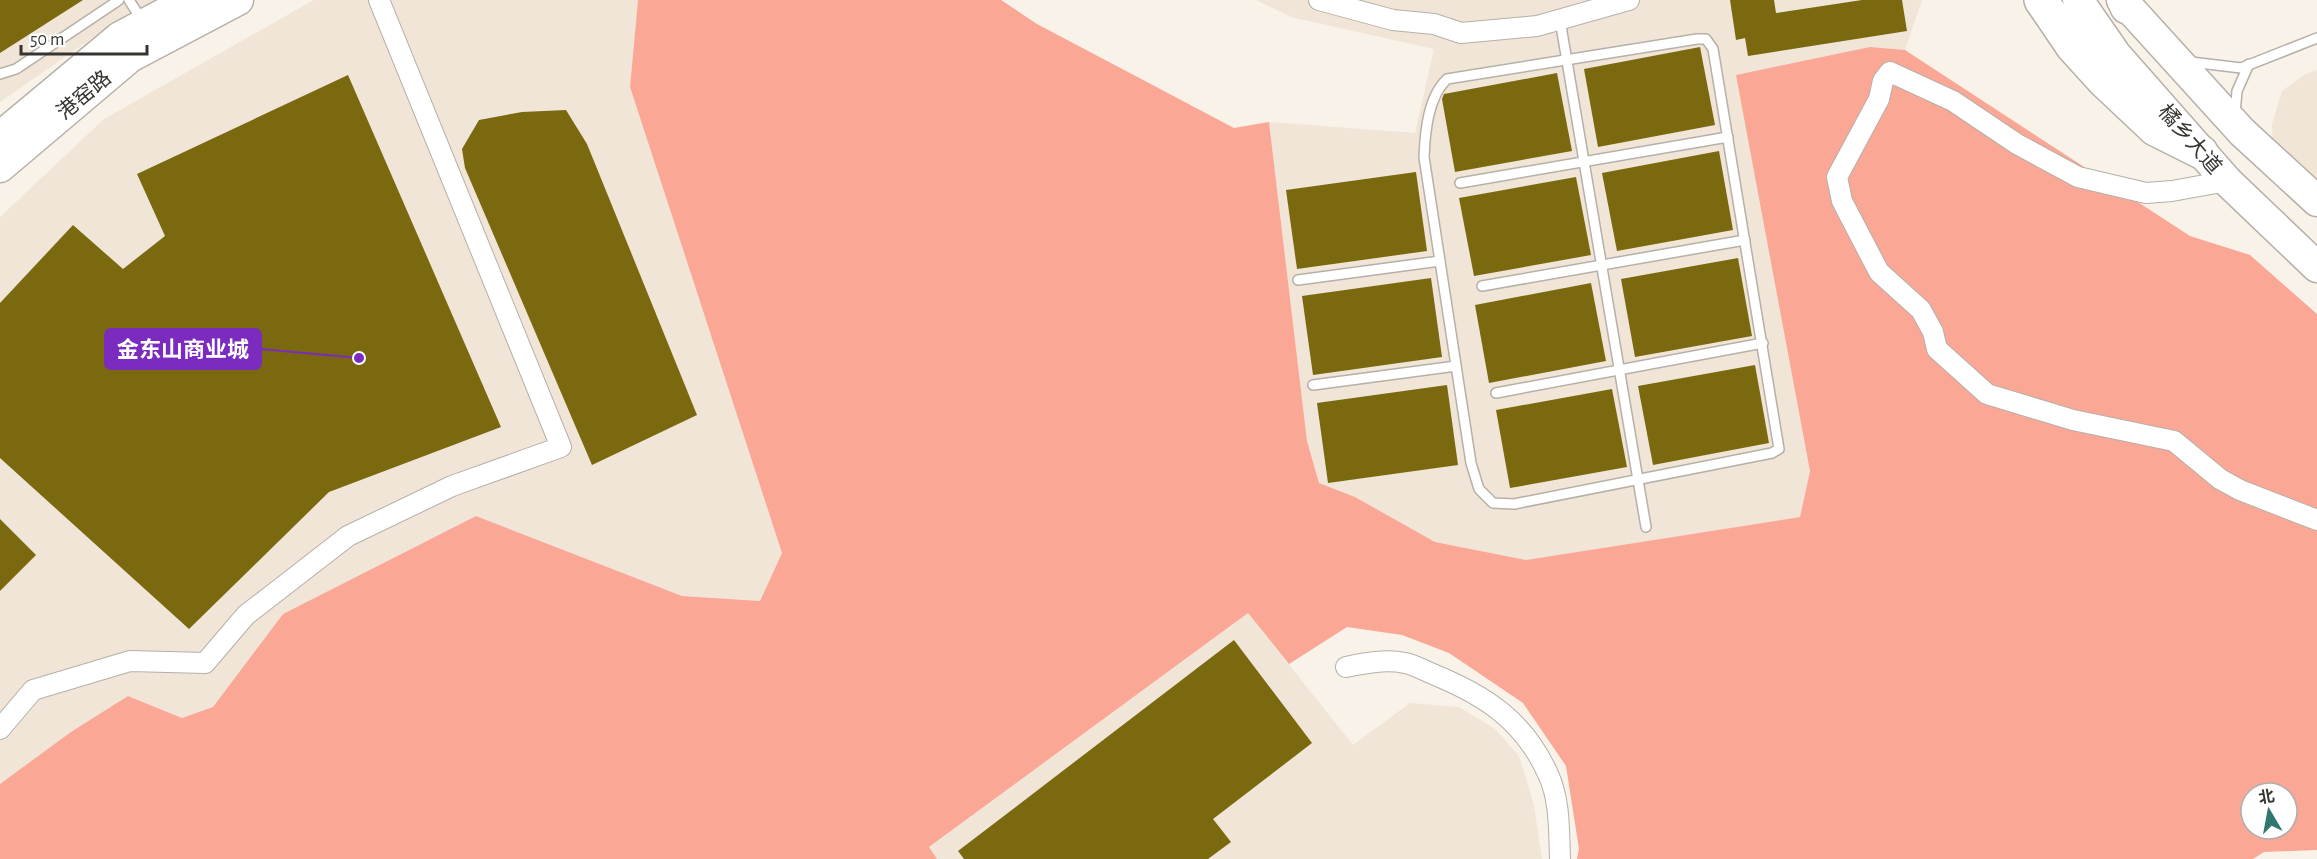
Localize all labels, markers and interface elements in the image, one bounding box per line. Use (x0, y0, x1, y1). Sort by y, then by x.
scale bar (21, 18, 147, 56)
text: 50 m (30, 31, 64, 49)
street label: 港窑路 (53, 66, 115, 124)
street label: 橘乡大道 (2154, 100, 2226, 178)
callout: 金东山商业城 (105, 329, 261, 369)
text: 金东山商业城 (117, 338, 249, 361)
north arrow (2239, 781, 2299, 841)
text: 北 (2257, 787, 2276, 806)

